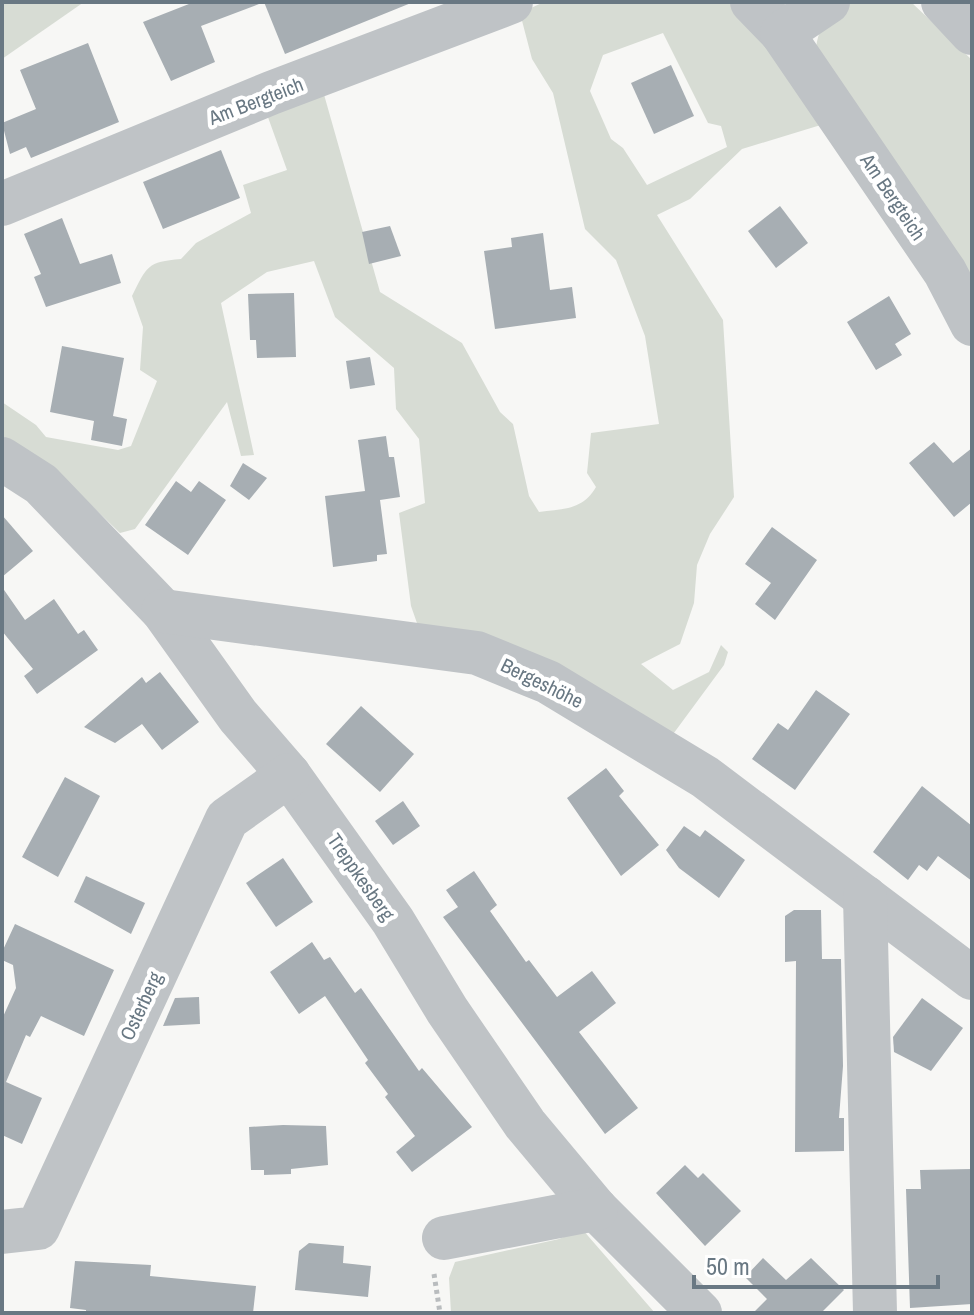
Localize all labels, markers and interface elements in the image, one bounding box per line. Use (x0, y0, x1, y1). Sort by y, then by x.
street label: Am Bergteich (204, 70, 307, 131)
street label: Am Bergteich (854, 147, 932, 245)
street label: Bergeshöhe (497, 651, 588, 714)
street label: Treppkesberg (322, 828, 401, 926)
street label: Osterberg (113, 967, 168, 1045)
scale bar (694, 1239, 938, 1289)
text: 50 m (706, 1250, 750, 1282)

